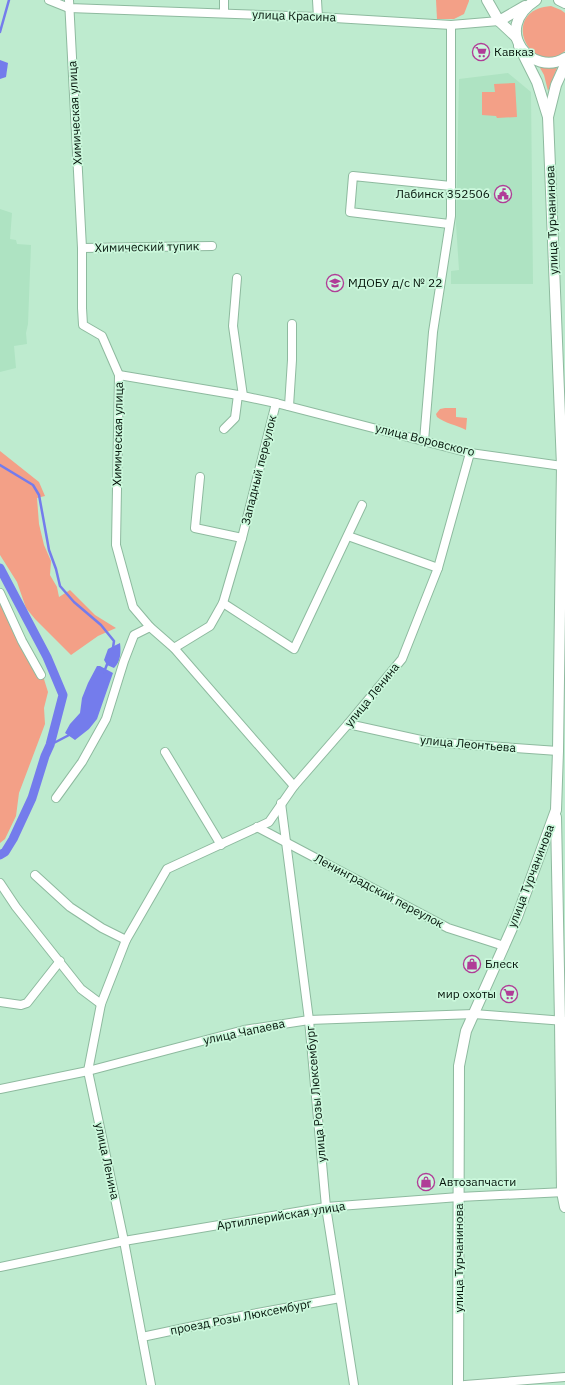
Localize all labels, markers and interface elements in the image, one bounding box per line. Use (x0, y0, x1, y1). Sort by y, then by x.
street label: улица Красина (252, 7, 337, 24)
supermarket icon: Кавказ (471, 42, 491, 62)
place label: Кавказ (494, 44, 534, 59)
street label: Химическая улица (64, 60, 85, 165)
street label: улица Турчанинова (542, 165, 561, 275)
public building icon: Лабинск 352506 (493, 184, 513, 204)
place label: Лабинск 352506 (396, 186, 490, 201)
street label: Химический тупик (94, 238, 200, 255)
school or university icon: МДОБУ д/с № 22 (325, 273, 345, 293)
place label: МДОБУ д/с № 22 (348, 275, 442, 290)
street label: Химическая улица (109, 381, 126, 486)
street label: Западный переулок (238, 413, 280, 526)
street label: улица Воровского (374, 420, 477, 459)
street label: улица Ленина (341, 659, 402, 730)
street label: улица Леонтьева (419, 732, 517, 755)
street label: улица Турчанинова (504, 822, 557, 929)
street label: Ленинградский переулок (312, 850, 447, 931)
shop icon: Блеск (462, 954, 482, 974)
place label: Блеск (485, 956, 519, 971)
supermarket icon: мир охоты (499, 984, 519, 1004)
place label: мир охоты (437, 986, 496, 1001)
street label: улица Чапаева (202, 1015, 287, 1047)
street label: улица Розы Люксембург (302, 1025, 329, 1163)
street label: улица Ленина (92, 1121, 123, 1201)
shop icon: Автозапчасти (416, 1172, 436, 1192)
place label: Автозапчасти (439, 1174, 516, 1189)
street label: Артиллерийская улица (216, 1198, 347, 1233)
street label: улица Турчанинова (451, 1203, 466, 1313)
street label: проезд Розы Люксембург (169, 1295, 313, 1338)

